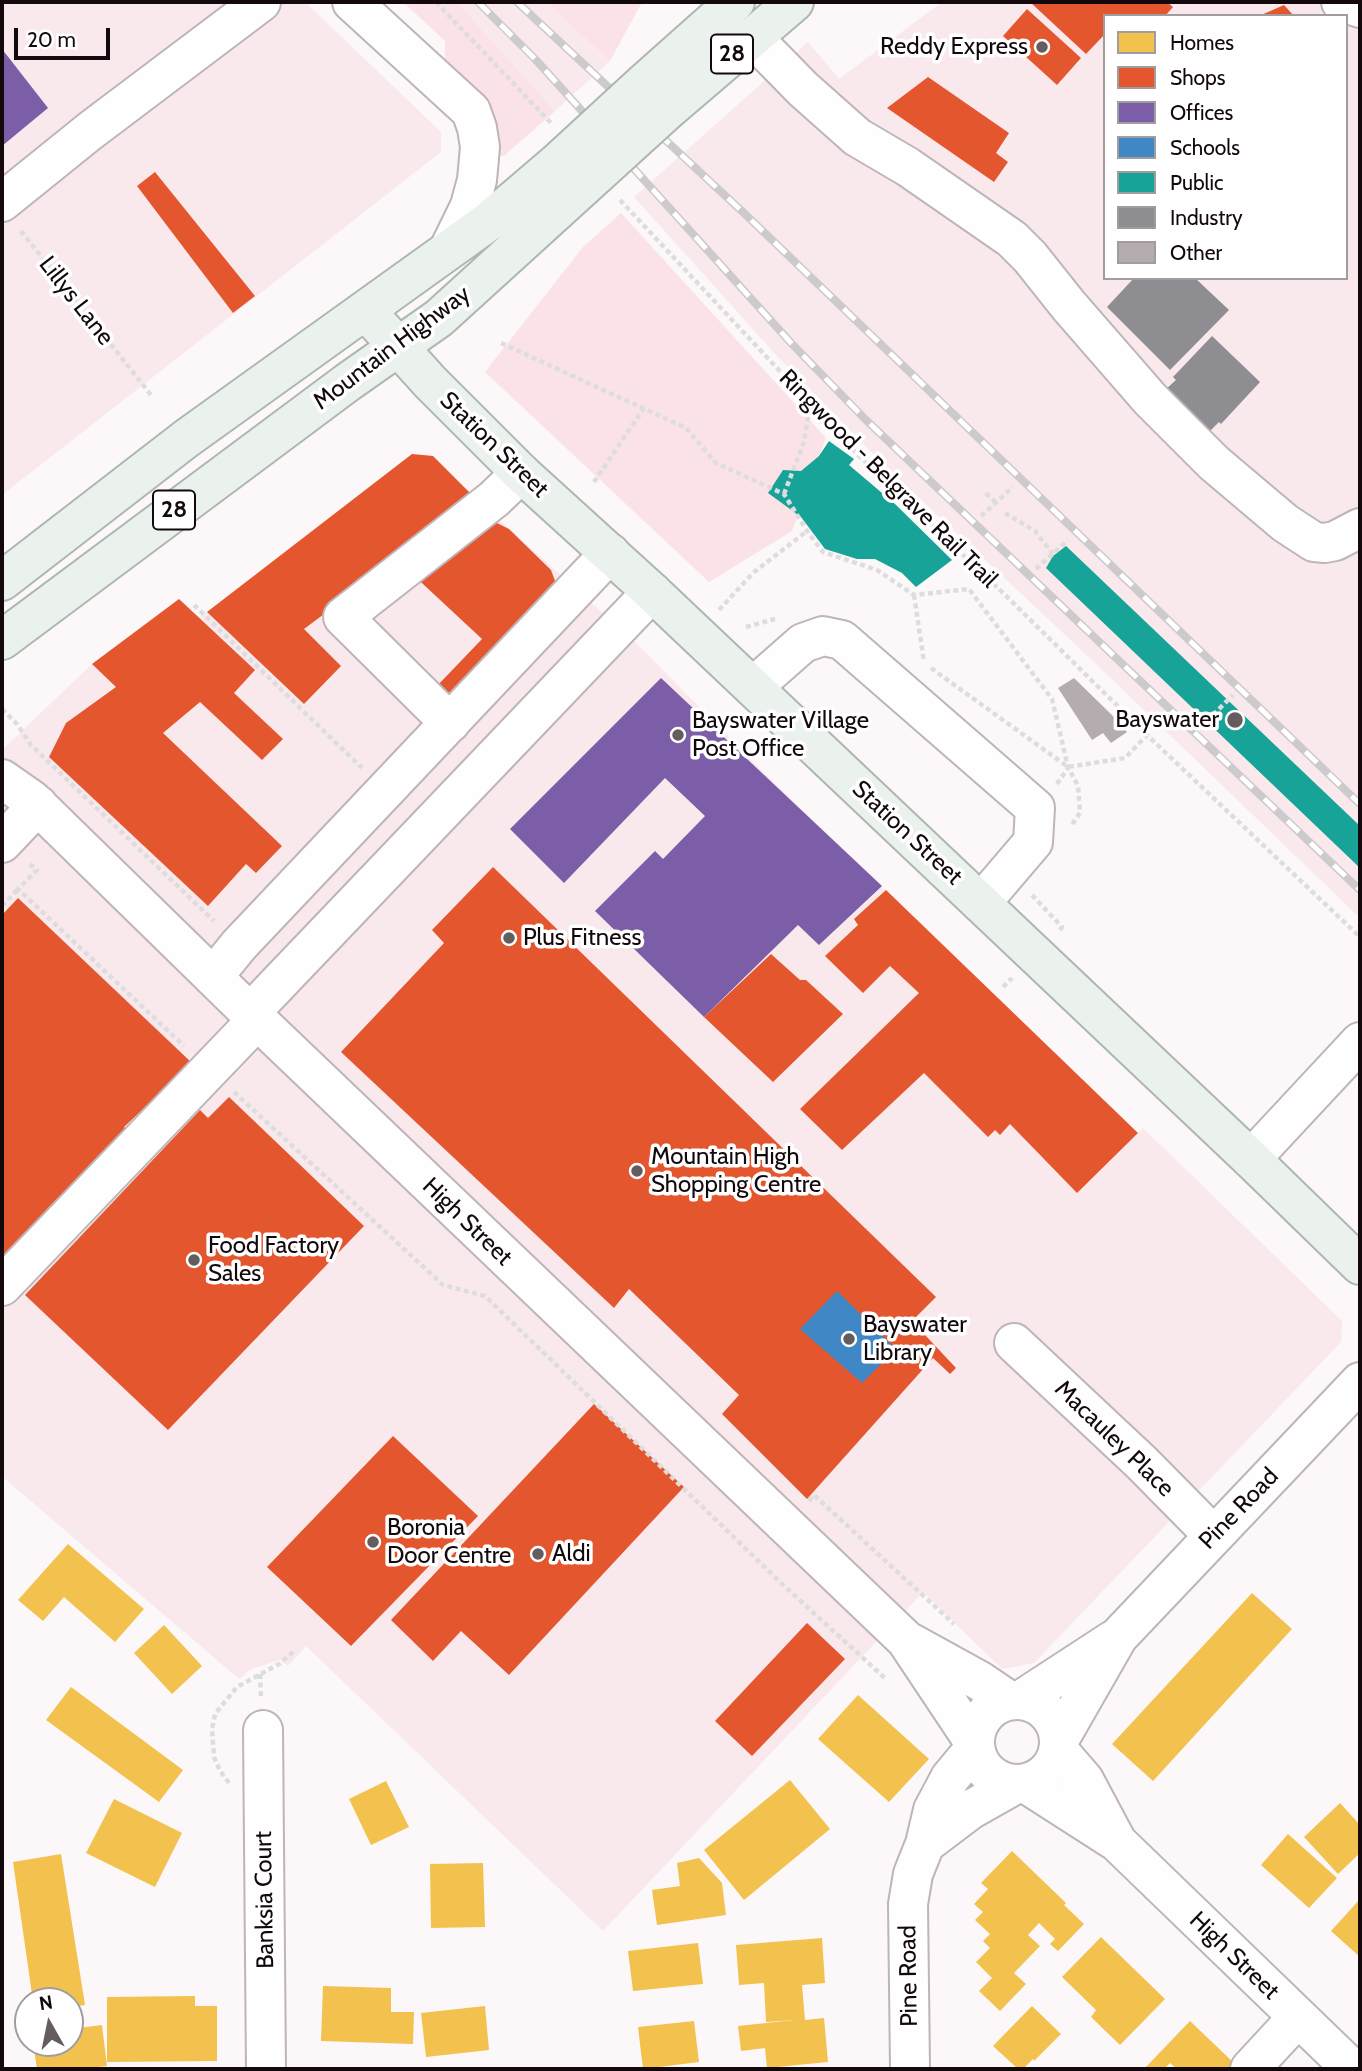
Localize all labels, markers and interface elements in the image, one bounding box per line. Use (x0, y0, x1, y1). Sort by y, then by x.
scale bar (18, 14, 114, 58)
legend (1103, 14, 1348, 280)
text: 20 m (27, 27, 76, 52)
text: Homes (1170, 30, 1234, 55)
place label: Reddy Express (880, 33, 1028, 61)
road number: 28 (711, 34, 753, 74)
marker: Reddy Express (1034, 39, 1050, 55)
text: Shops (1170, 65, 1225, 90)
text: Offices (1170, 100, 1233, 125)
text: Schools (1170, 135, 1240, 160)
text: Public (1170, 170, 1224, 195)
text: Industry (1170, 205, 1243, 230)
text: Other (1170, 240, 1222, 265)
street label: Lillys Lane (32, 251, 120, 351)
street label: Mountain Highway (308, 280, 476, 416)
street label: Ringwood - Belgrave Rail Trail (773, 364, 1003, 594)
street label: Station Street (434, 386, 554, 504)
road number: 28 (153, 490, 195, 530)
place label: Bayswater (1115, 706, 1219, 734)
place label: Bayswater Village Post Office (692, 707, 869, 763)
marker: Bayswater (1225, 710, 1245, 730)
marker: Bayswater Village Post Office (670, 727, 686, 743)
street label: Station Street (846, 775, 968, 891)
place label: Plus Fitness (523, 924, 641, 952)
marker: Plus Fitness (501, 930, 517, 946)
place label: Mountain High Shopping Centre (651, 1143, 821, 1199)
marker: Mountain High Shopping Centre (629, 1163, 645, 1179)
street label: High Street (416, 1172, 518, 1272)
place label: Food Factory Sales (208, 1232, 339, 1288)
marker: Food Factory Sales (186, 1252, 202, 1268)
place label: Bayswater Library (863, 1311, 967, 1367)
marker: Bayswater Library (841, 1331, 857, 1347)
street label: Macauley Place (1048, 1375, 1180, 1503)
street label: Pine Road (1193, 1462, 1285, 1556)
place label: Boronia Door Centre (387, 1514, 511, 1570)
marker: Boronia Door Centre (365, 1534, 381, 1550)
place label: Aldi (552, 1540, 591, 1568)
marker: Aldi (530, 1546, 546, 1562)
street label: Banksia Court (249, 1831, 281, 1969)
street label: High Street (1183, 1906, 1285, 2006)
street label: Pine Road (894, 1925, 924, 2027)
north arrow (14, 1987, 84, 2057)
text: N (38, 1990, 54, 2015)

